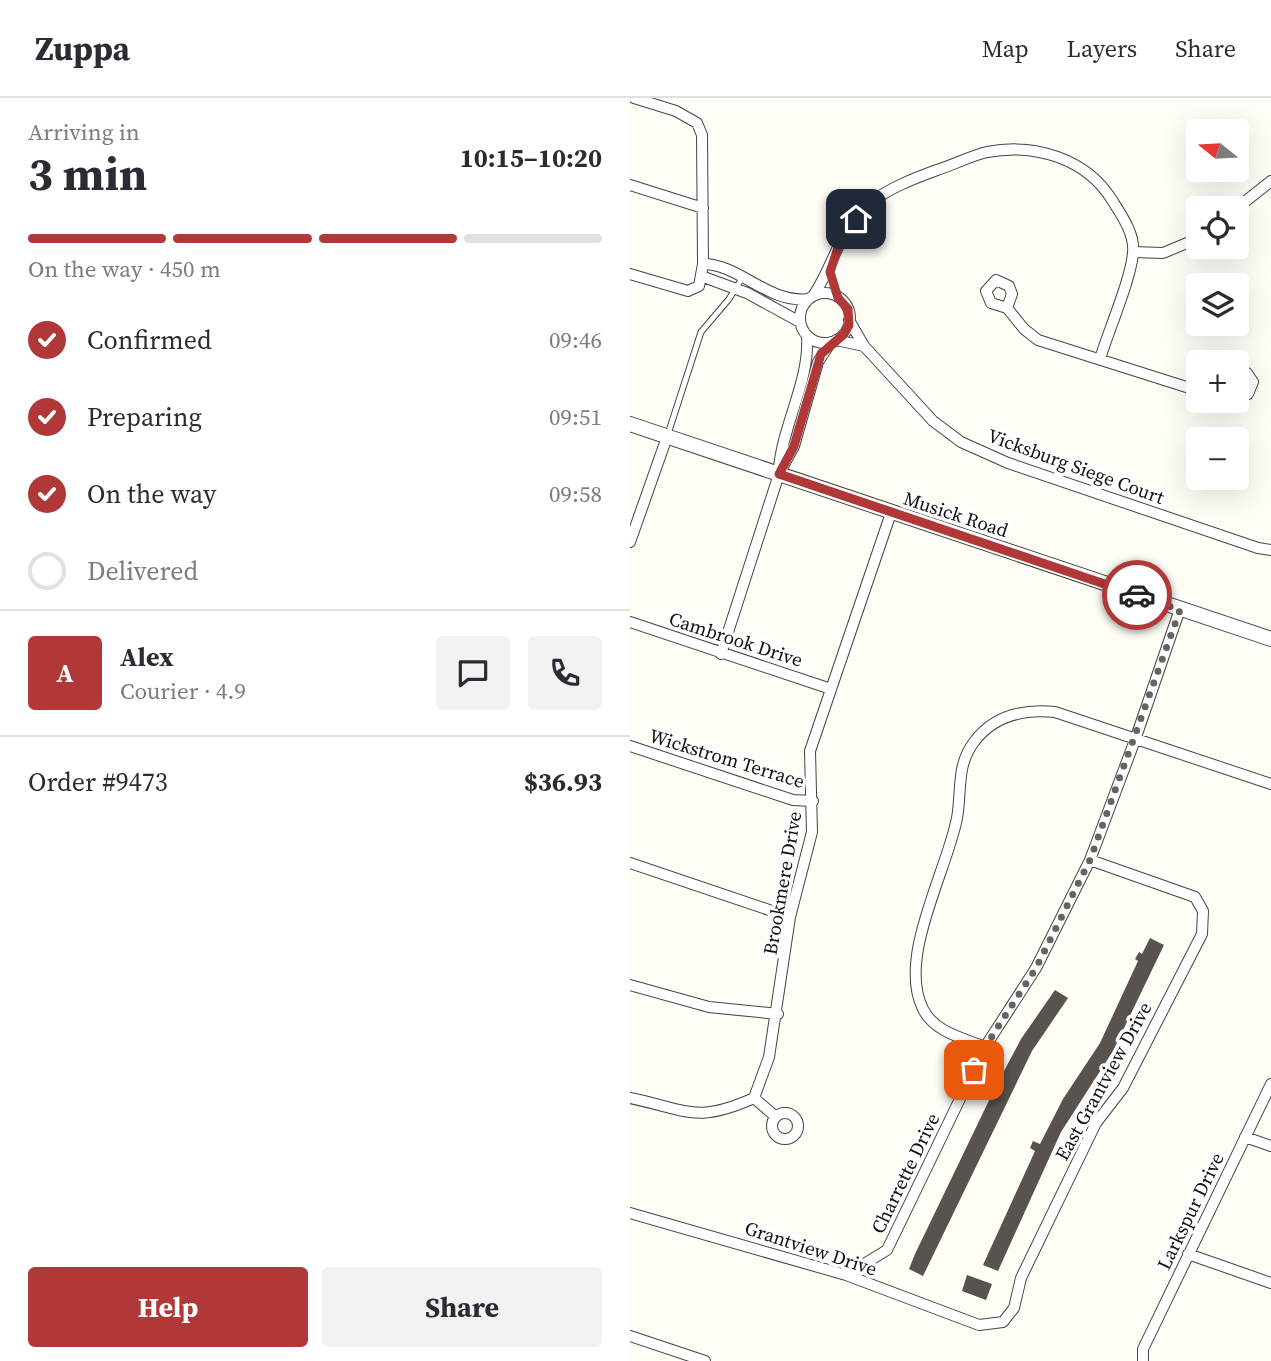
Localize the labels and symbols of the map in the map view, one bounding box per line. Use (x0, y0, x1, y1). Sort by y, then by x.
north arrow (1186, 119, 1250, 182)
pin (826, 189, 886, 249)
street label: Vicksburg Siege Court (984, 422, 1169, 510)
street label: Musick Road (900, 485, 1012, 543)
courier (1102, 560, 1172, 630)
street label: Cambrook Drive (666, 605, 806, 673)
street label: Wickstrom Terrace (646, 722, 808, 794)
street label: Brookmere Drive (757, 809, 807, 957)
street label: East Grantview Drive (1049, 997, 1157, 1165)
pin (944, 1040, 1004, 1100)
street label: Charrette Drive (865, 1108, 945, 1238)
street label: Larkspur Drive (1150, 1148, 1230, 1274)
street label: Grantview Drive (742, 1214, 880, 1282)

